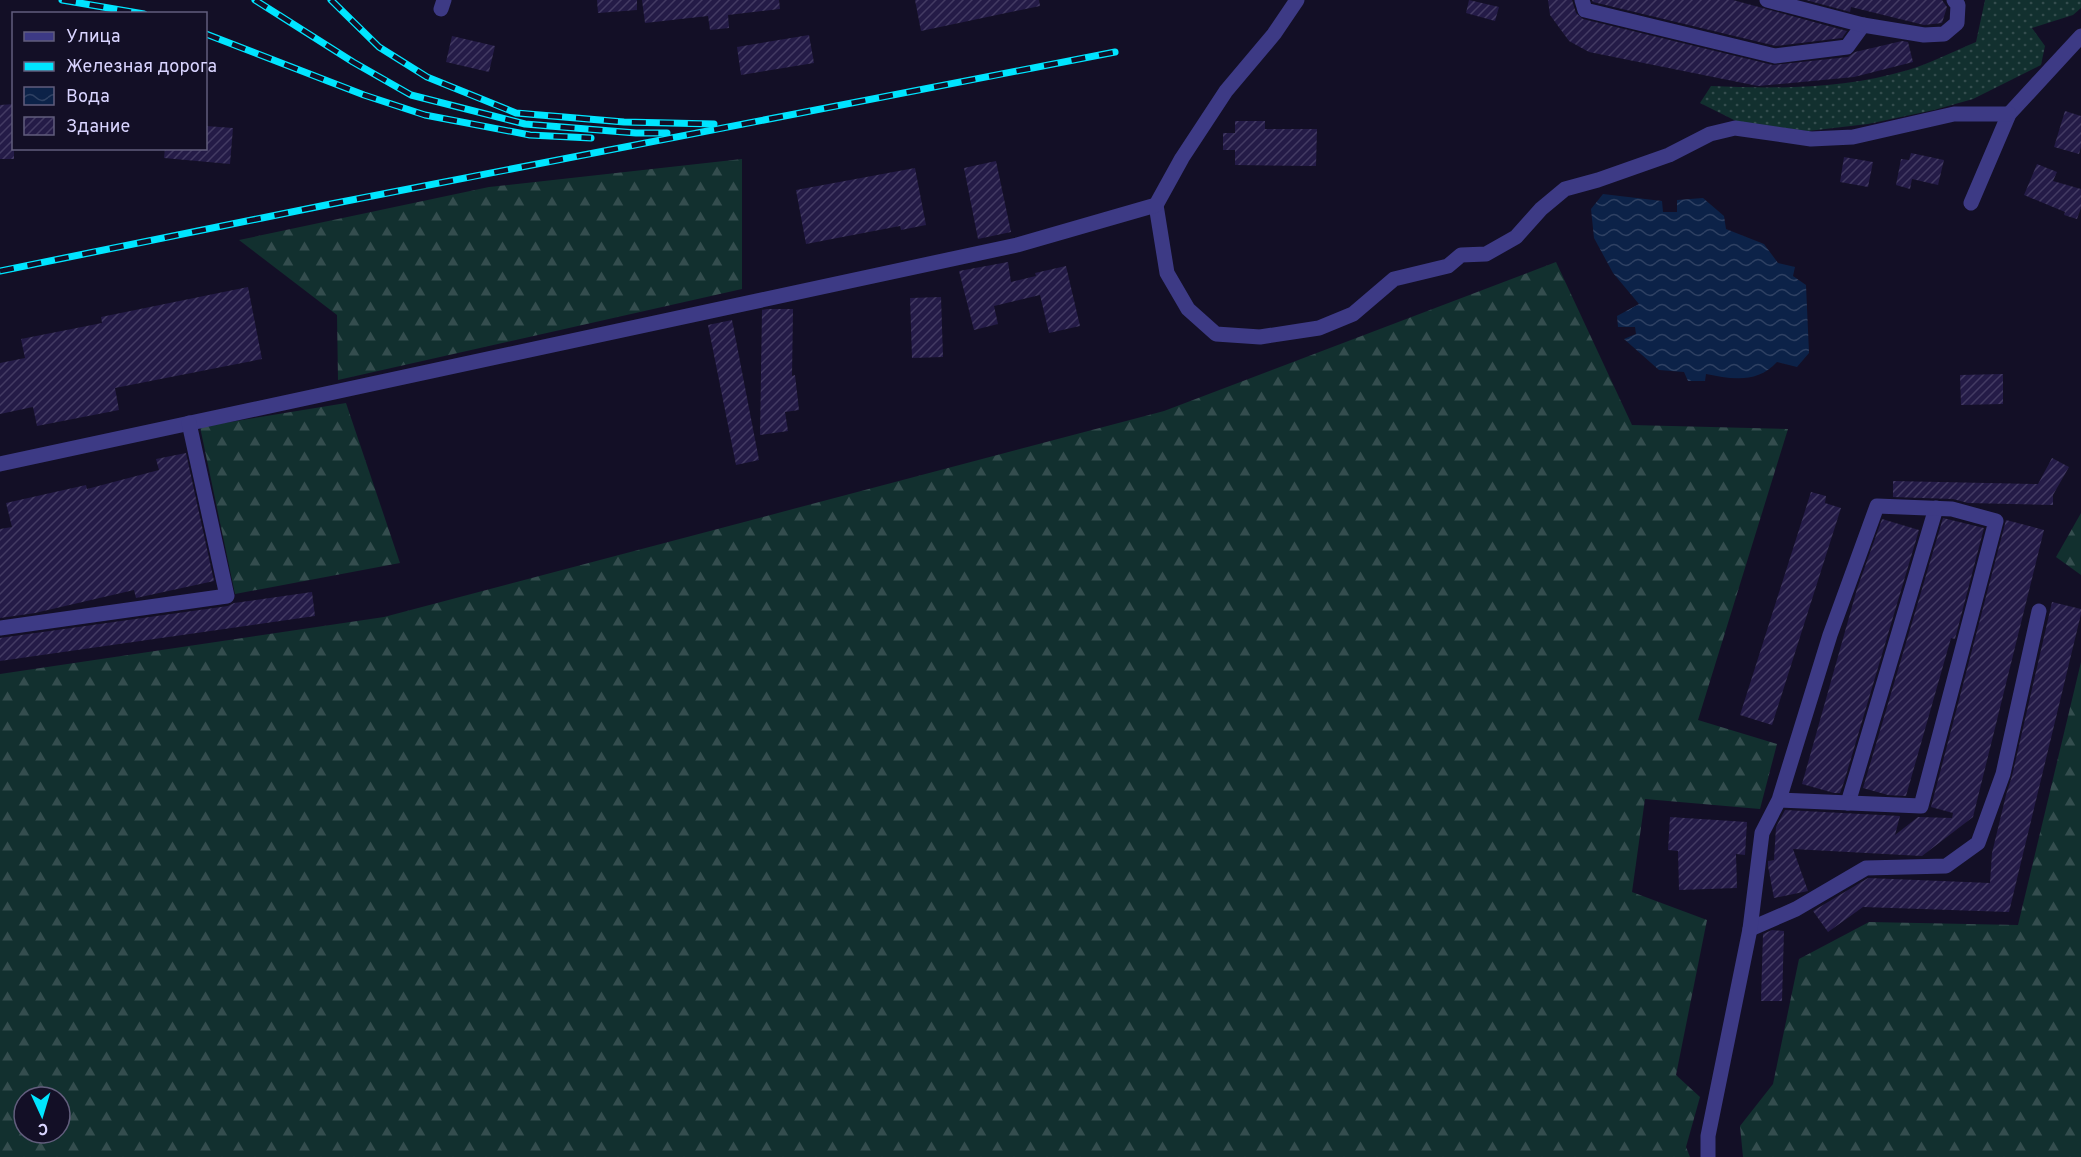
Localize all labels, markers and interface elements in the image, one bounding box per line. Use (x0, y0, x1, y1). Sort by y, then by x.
legend (12, 12, 207, 150)
text: Улица (66, 26, 120, 49)
text: Железная дорога (66, 56, 217, 79)
text: Вода (66, 86, 110, 109)
text: Здание (66, 116, 130, 139)
north arrow (12, 1085, 72, 1145)
text: С (37, 1118, 49, 1138)

